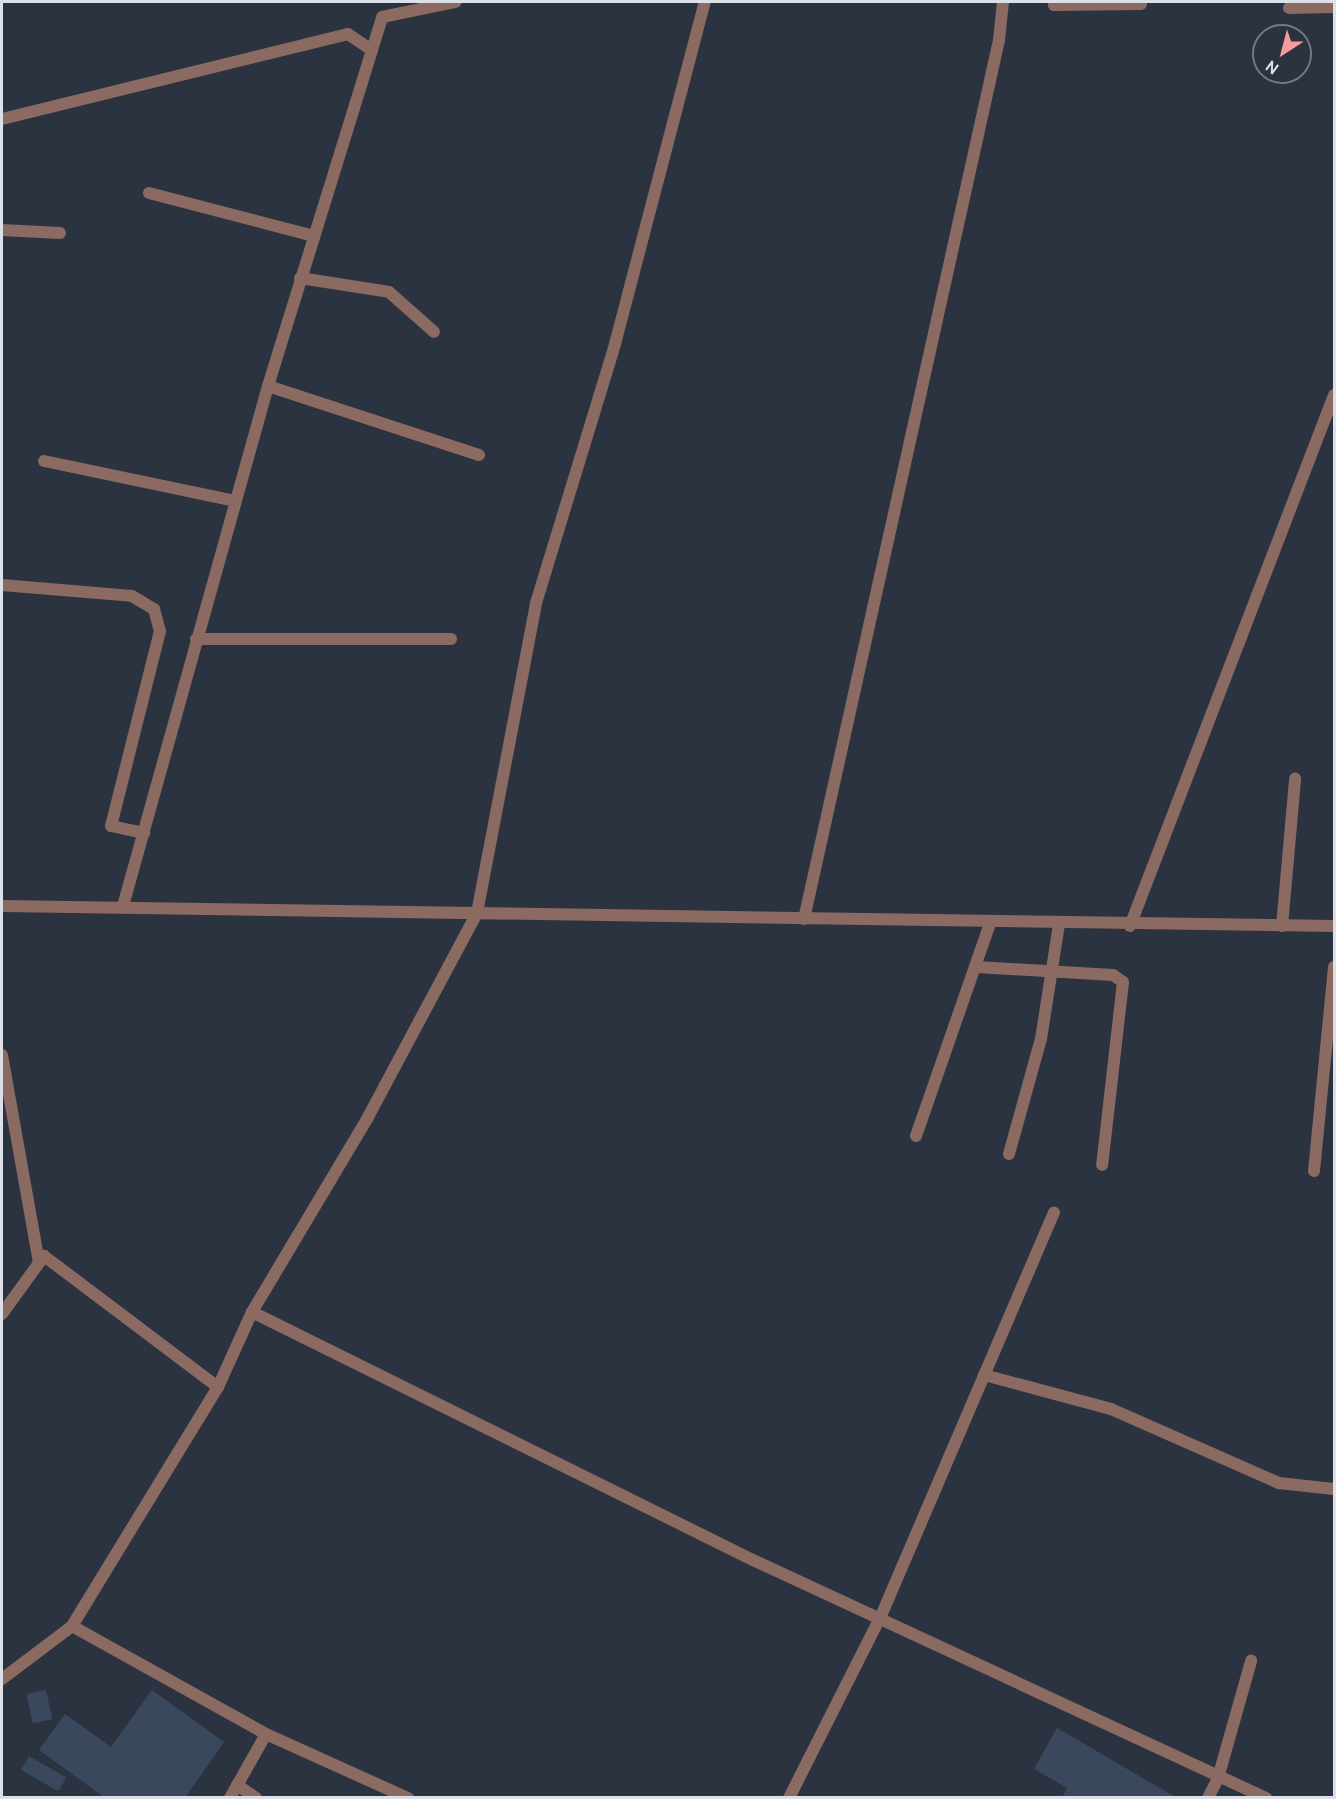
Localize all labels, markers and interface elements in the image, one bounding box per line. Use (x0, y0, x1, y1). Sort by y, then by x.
north arrow (1252, 24, 1312, 84)
text: N (1262, 56, 1282, 78)

